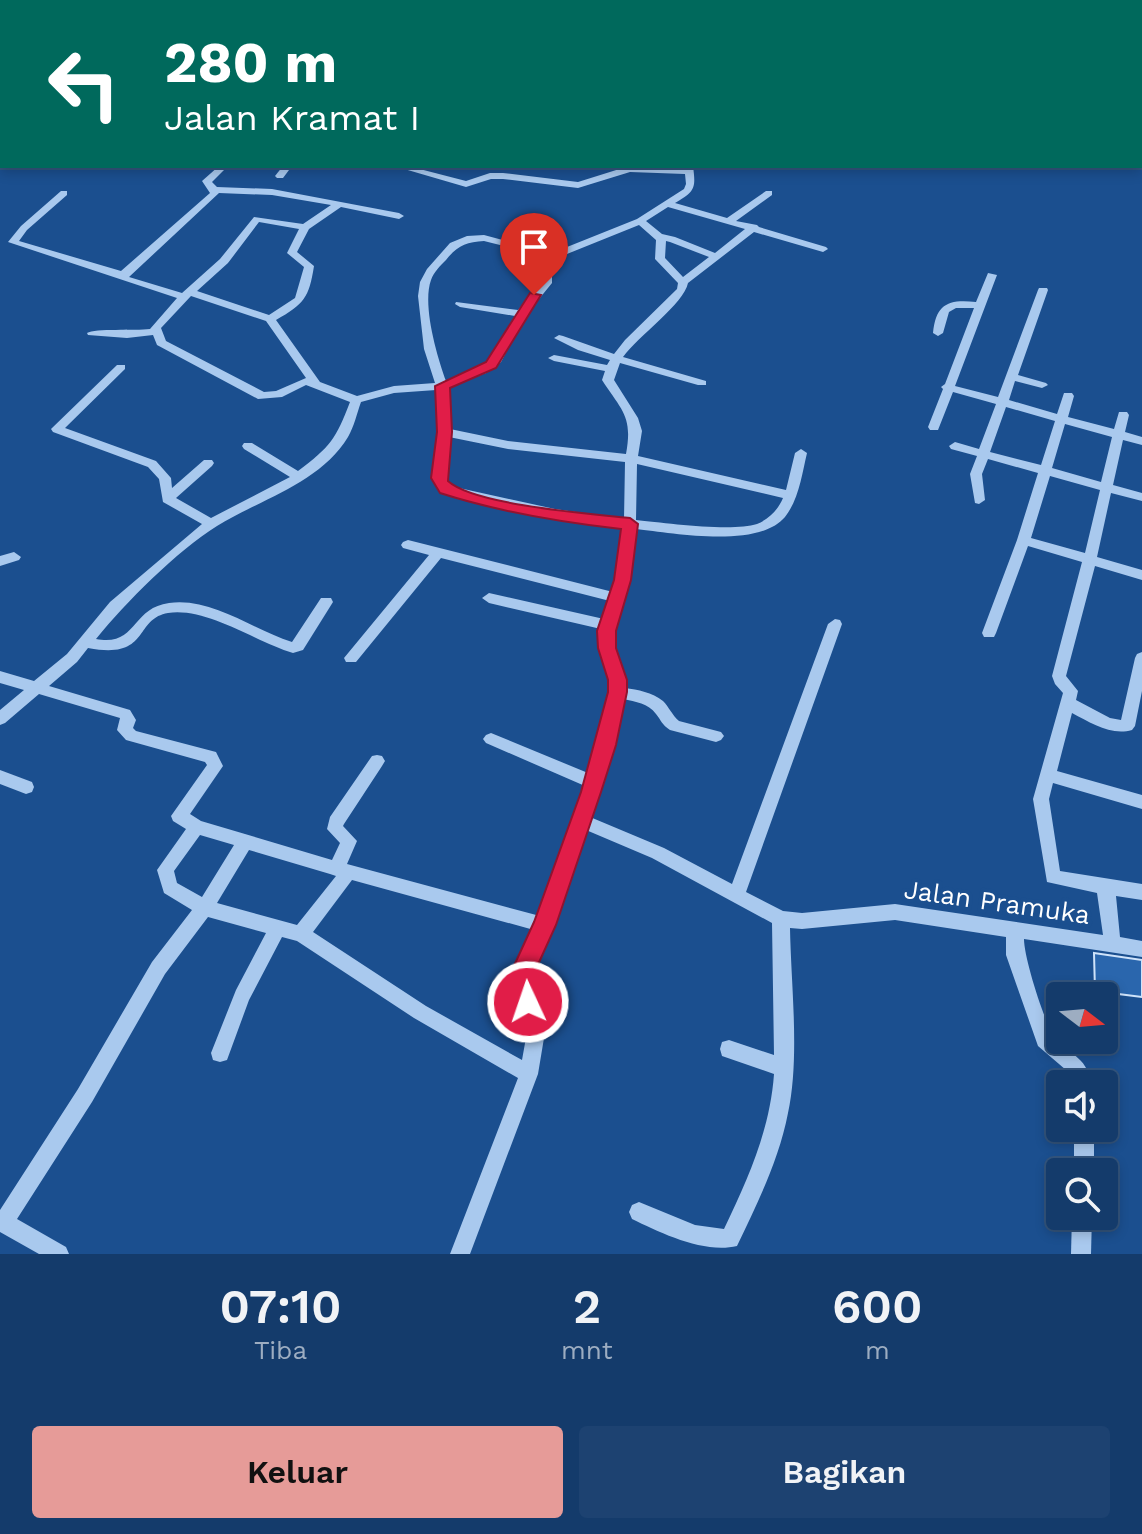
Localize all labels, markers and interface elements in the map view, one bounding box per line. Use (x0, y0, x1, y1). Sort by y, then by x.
text: 280 m (164, 30, 337, 96)
icon: left (32, 32, 136, 136)
text: Jalan Kramat I (164, 97, 420, 139)
pin (500, 213, 568, 295)
icon: arrive (512, 225, 556, 269)
street label: Jalan Pramuka (902, 874, 1092, 930)
position arrow (486, 960, 570, 1044)
north arrow (1046, 982, 1118, 1054)
map controls (1046, 982, 1118, 1230)
button: sound (1046, 1070, 1118, 1142)
button: search (1046, 1158, 1118, 1230)
text: 07:10 (219, 1278, 342, 1335)
text: 2 (573, 1278, 601, 1335)
text: 600 (832, 1278, 923, 1335)
text: Tiba (254, 1335, 307, 1365)
text: mnt (561, 1335, 613, 1365)
text: m (865, 1335, 890, 1365)
button: Keluar (32, 1426, 563, 1518)
button: Bagikan (579, 1426, 1110, 1518)

